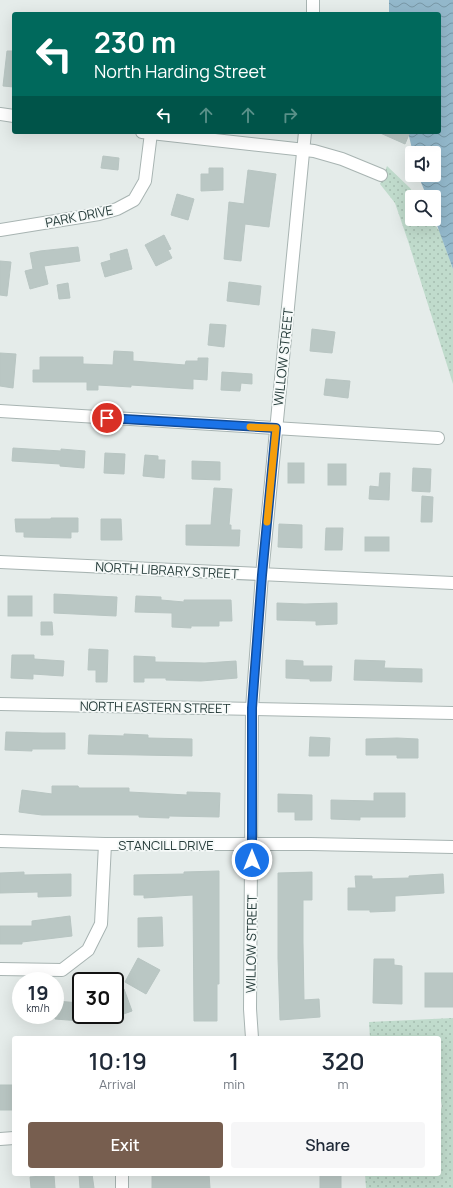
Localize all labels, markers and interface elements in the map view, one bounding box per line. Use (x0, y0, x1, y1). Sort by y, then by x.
text: 230 m (94, 23, 176, 61)
icon: left (28, 28, 80, 80)
text: North Harding Street (94, 59, 266, 83)
icon: left (153, 104, 175, 126)
icon: ahead (195, 104, 217, 126)
icon: ahead (237, 104, 259, 126)
icon: right (279, 104, 301, 126)
map controls (405, 146, 441, 226)
button: sound (405, 146, 441, 182)
button: search (405, 190, 441, 226)
street label: PARK DRIVE (43, 201, 115, 231)
street label: WILLOW STREET (269, 307, 297, 407)
pin (90, 401, 124, 435)
icon: arrive (96, 407, 118, 429)
street label: NORTH LIBRARY STREET (95, 557, 239, 583)
street label: NORTH EASTERN STREET (80, 697, 231, 717)
street label: STANCILL DRIVE (118, 836, 214, 854)
position arrow (231, 839, 273, 881)
street label: WILLOW STREET (241, 894, 261, 993)
speed limit sign: 30 (72, 972, 124, 1024)
text: 19 (27, 979, 49, 1006)
text: km/h (26, 1001, 50, 1015)
text: 10:19 (88, 1044, 147, 1077)
text: 1 (229, 1044, 239, 1077)
text: 320 (321, 1044, 365, 1077)
text: Arrival (99, 1075, 136, 1093)
text: min (223, 1075, 245, 1093)
text: m (337, 1075, 349, 1093)
button: Exit (28, 1122, 223, 1168)
button: Share (231, 1122, 425, 1168)

